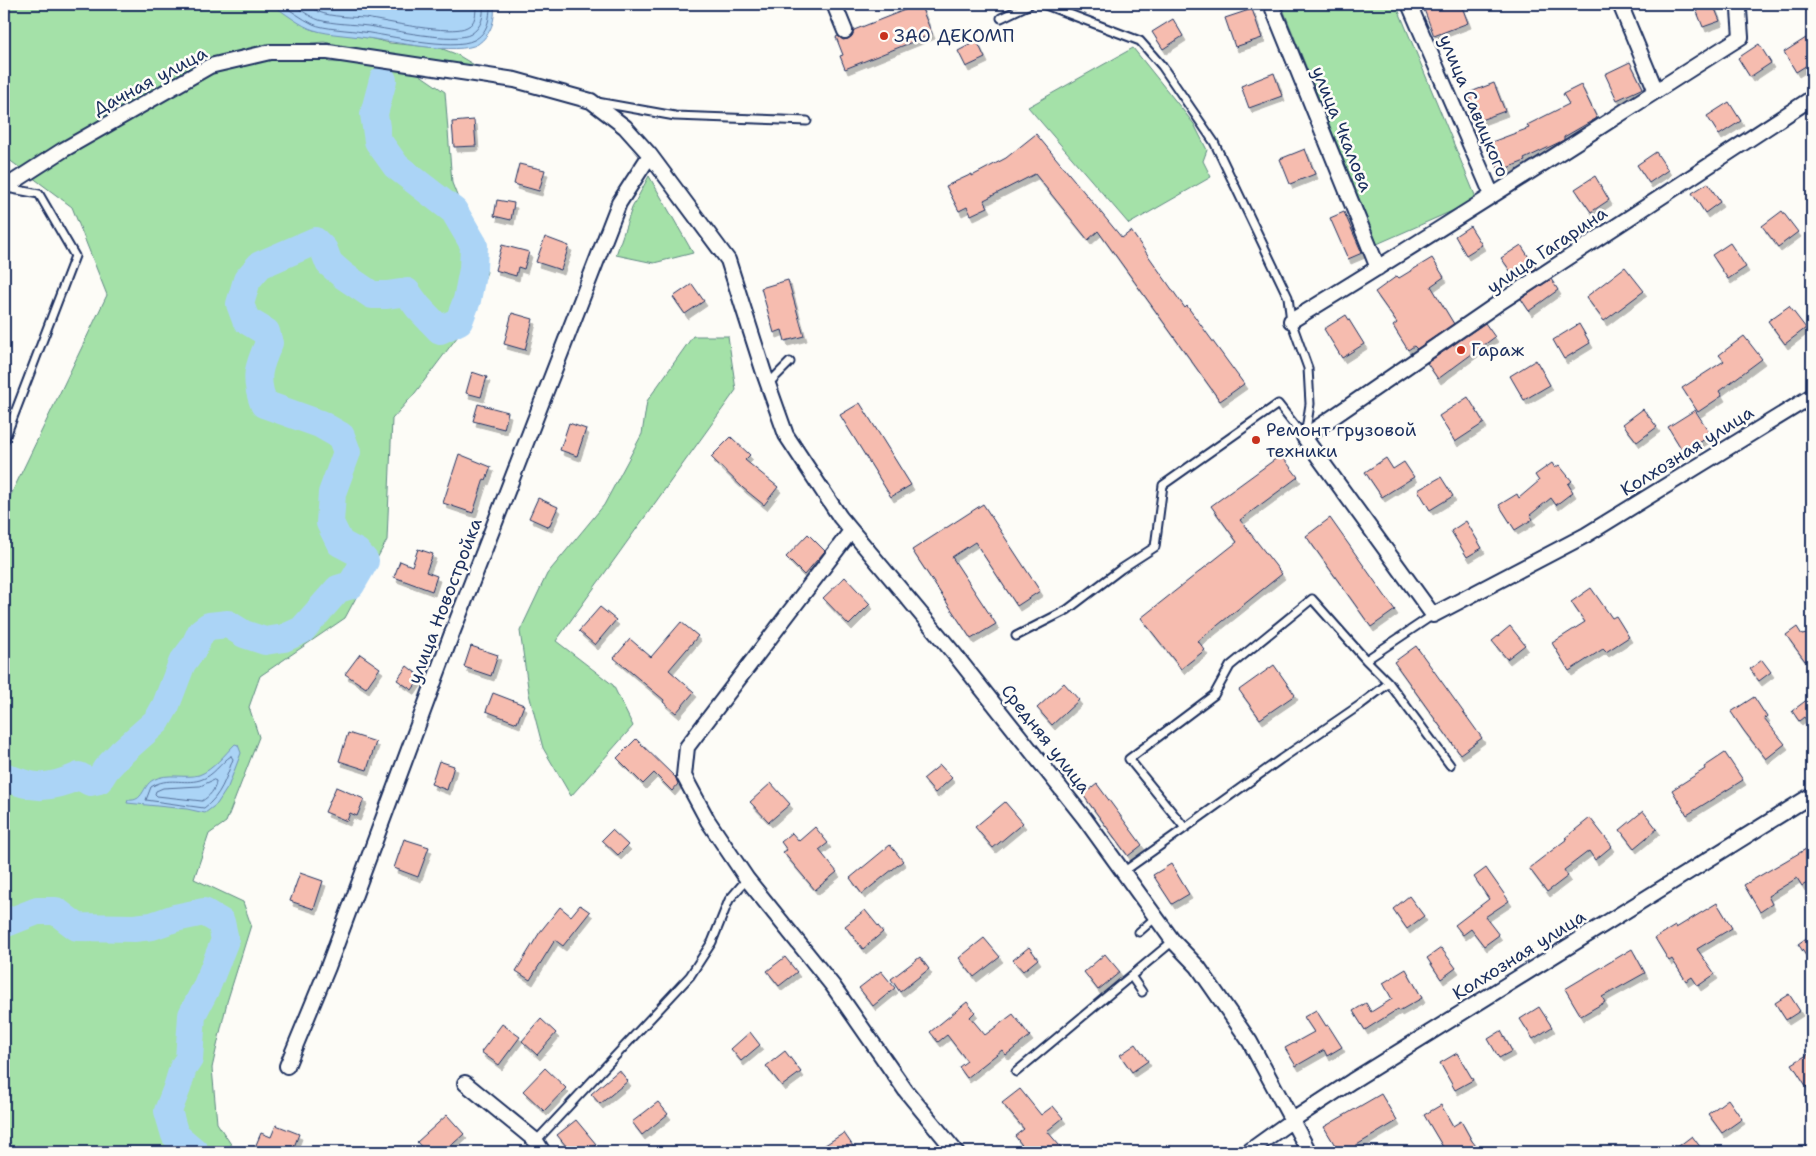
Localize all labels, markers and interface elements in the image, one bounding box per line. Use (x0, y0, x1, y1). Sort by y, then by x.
place label: ЗАО ДЕКОМП (894, 24, 1014, 48)
marker: ЗАО ДЕКОМП (878, 30, 890, 42)
street label: улица Савицкого (1433, 31, 1515, 181)
street label: Дачная улица (89, 41, 211, 121)
street label: улица Чкалова (1306, 63, 1378, 195)
street label: улица Гагарина (1482, 201, 1612, 299)
place label: Гараж (1471, 338, 1525, 362)
marker: Гараж (1455, 344, 1467, 356)
street label: Колхозная улица (1616, 400, 1758, 502)
place label: Ремонт грузовой техники (1266, 418, 1417, 463)
marker: Ремонт грузовой техники (1250, 434, 1262, 446)
street label: улица Новостройка (402, 515, 488, 687)
street label: Средняя улица (996, 679, 1096, 799)
street label: Колхозная улица (1448, 904, 1590, 1006)

